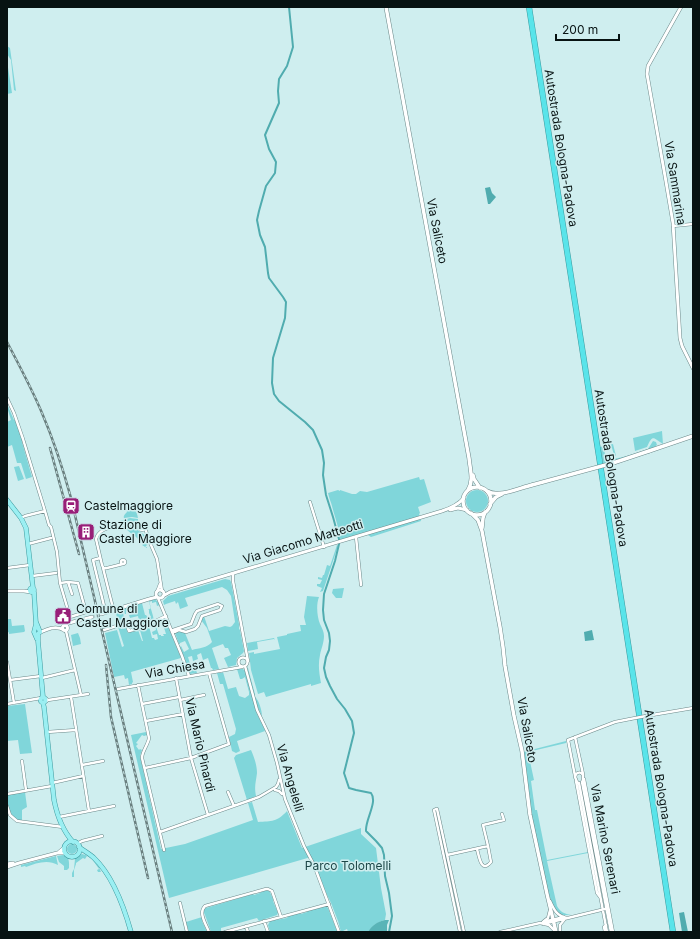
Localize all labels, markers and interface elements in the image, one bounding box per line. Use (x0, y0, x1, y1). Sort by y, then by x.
scale bar (556, 16, 619, 42)
text: 200 m (562, 22, 598, 37)
street label: Autostrada Bologna-Padova (542, 68, 581, 228)
street label: Via Sammarina (661, 140, 690, 226)
street label: Via Saliceto (424, 197, 451, 265)
street label: Autostrada Bologna-Padova (592, 388, 631, 548)
station icon: Castelmaggiore (61, 496, 81, 516)
place label: Castelmaggiore (84, 498, 173, 513)
street label: Via Giacomo Matteotti (241, 516, 365, 567)
place label: Stazione di Castel Maggiore (99, 517, 192, 546)
building icon: Stazione di Castel Maggiore (76, 522, 96, 542)
place label: Comune di Castel Maggiore (76, 601, 169, 630)
public building icon: Comune di Castel Maggiore (53, 606, 73, 626)
street label: Via Chiesa (144, 656, 206, 681)
street label: Via Mario Pinardi (182, 696, 219, 793)
street label: Via Saliceto (514, 696, 541, 764)
street label: Autostrada Bologna-Padova (642, 708, 681, 868)
street label: Via Angelelli (274, 742, 307, 813)
street label: Via Marino Serenari (587, 783, 624, 895)
park label: Parco Tolomelli (305, 858, 391, 873)

